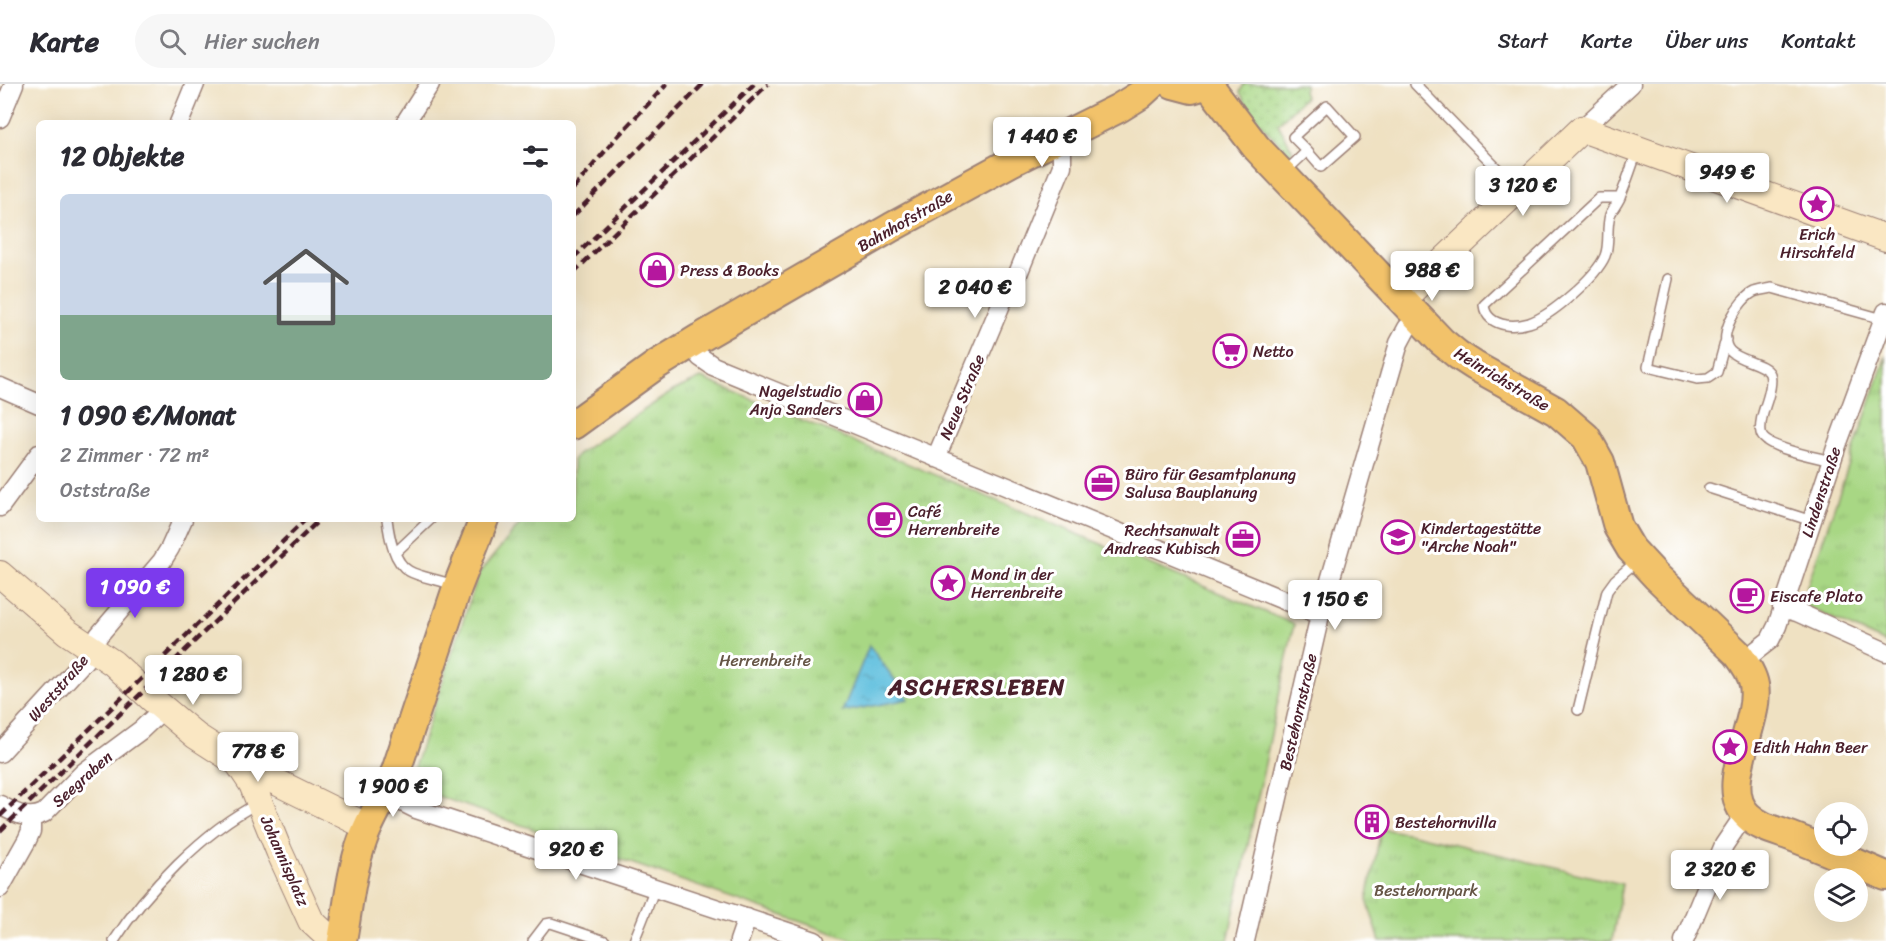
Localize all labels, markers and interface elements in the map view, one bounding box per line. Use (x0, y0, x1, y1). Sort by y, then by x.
search box (135, 14, 555, 68)
text: Karte (30, 17, 99, 66)
text: Hier suchen (204, 22, 319, 61)
text: Start (1498, 22, 1548, 60)
text: Karte (1581, 22, 1633, 60)
text: Über uns (1666, 22, 1748, 60)
text: Kontakt (1781, 22, 1856, 60)
icon: search (156, 25, 189, 58)
pin: 1 440 € (987, 117, 1097, 168)
text: 1 440 € (1007, 119, 1077, 154)
text: 12 Objekte (60, 133, 184, 179)
icon: filters (519, 140, 552, 173)
pin: 949 € (1685, 153, 1769, 204)
text: 949 € (1699, 155, 1755, 190)
pin: 3 120 € (1468, 166, 1578, 217)
text: 3 120 € (1489, 168, 1557, 203)
street label: Bahnhofstraße (852, 182, 958, 260)
place icon: Erich Hirschfeld (1799, 186, 1835, 222)
place label: Erich Hirschfeld (1780, 220, 1856, 267)
icon: home (252, 233, 360, 341)
pin: 988 € (1390, 251, 1474, 302)
shop icon: Press & Books (639, 252, 675, 288)
text: 988 € (1405, 253, 1459, 288)
place label: Press & Books (680, 256, 780, 285)
pin: 2 040 € (920, 268, 1030, 319)
text: 2 040 € (939, 270, 1012, 305)
supermarket icon: Netto (1212, 333, 1248, 369)
place label: Netto (1253, 337, 1294, 366)
street label: Heinrichstraße (1448, 339, 1556, 419)
street label: Neue Straße (931, 350, 993, 444)
place label: Nagelstudio Anja Sanders (748, 377, 842, 424)
shop icon: Nagelstudio Anja Sanders (847, 382, 883, 418)
text: 1 090 €/Monat (60, 392, 237, 438)
text: 2 Zimmer · 72 m² (60, 438, 209, 473)
street label: Lindenstraße (1793, 443, 1849, 541)
place label: Büro für Gesamtplanung Salusa Bauplanung (1125, 460, 1296, 507)
office icon: Büro für Gesamtplanung Salusa Bauplanung (1084, 465, 1120, 501)
text: Oststraße (60, 473, 150, 508)
place label: Café Herrenbreite (908, 497, 1000, 544)
cafe icon: Café Herrenbreite (867, 502, 903, 538)
place label: Kindertagestätte "Arche Noah" (1421, 514, 1541, 561)
place label: Rechtsanwalt Andreas Kubisch (1103, 516, 1220, 563)
school or university icon: Kindertagestätte "Arche Noah" (1380, 519, 1416, 555)
office icon: Rechtsanwalt Andreas Kubisch (1225, 521, 1261, 557)
place label: Mond in der Herrenbreite (971, 560, 1063, 607)
place icon: Mond in der Herrenbreite (930, 565, 966, 601)
pin: 1 090 € (80, 568, 190, 619)
text: 1 090 € (100, 570, 170, 605)
cafe icon: Eiscafe Plato (1729, 578, 1765, 614)
pin: 1 150 € (1280, 580, 1390, 631)
text: 1 150 € (1302, 582, 1368, 617)
place label: Eiscafe Plato (1770, 582, 1863, 611)
park label: Herrenbreite (719, 646, 811, 675)
street label: Weststraße (20, 647, 96, 728)
street label: Bestehornstraße (1270, 650, 1326, 774)
pin: 1 280 € (138, 655, 248, 706)
text: 1 280 € (159, 657, 227, 692)
district label: ASCHERSLEBEN (887, 668, 1066, 707)
place icon: Edith Hahn Beer (1712, 729, 1748, 765)
pin: 778 € (216, 732, 300, 783)
place label: Edith Hahn Beer (1753, 733, 1869, 762)
text: 778 € (231, 734, 285, 769)
street label: Seegraben (45, 743, 120, 815)
pin: 1 900 € (338, 767, 448, 818)
text: 1 900 € (358, 769, 428, 804)
map controls (1814, 802, 1868, 922)
button: locate (1814, 802, 1868, 856)
building icon: Bestehornvilla (1354, 804, 1390, 840)
place label: Bestehornvilla (1395, 808, 1497, 837)
street label: Johannisplatz (252, 810, 318, 911)
pin: 920 € (534, 830, 618, 881)
text: 920 € (549, 832, 603, 867)
pin: 2 320 € (1665, 850, 1775, 901)
text: 2 320 € (1685, 852, 1755, 887)
button: layers (1814, 868, 1868, 922)
park label: Bestehornpark (1374, 876, 1478, 905)

